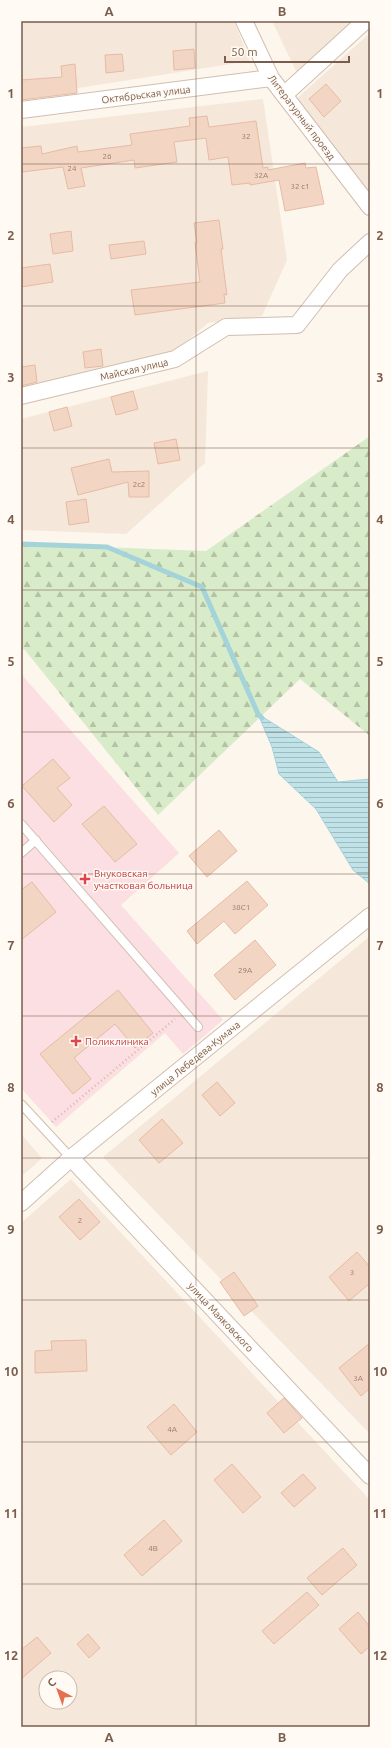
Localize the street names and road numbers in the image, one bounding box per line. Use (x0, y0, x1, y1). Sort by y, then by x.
street label: Литературный проезд (266, 72, 337, 162)
street label: Октябрьская улица (101, 84, 191, 105)
street label: Майская улица (99, 356, 169, 383)
street label: улица Лебедева-Кумача (148, 1019, 242, 1098)
street label: улица Маяковского (186, 1280, 256, 1354)

